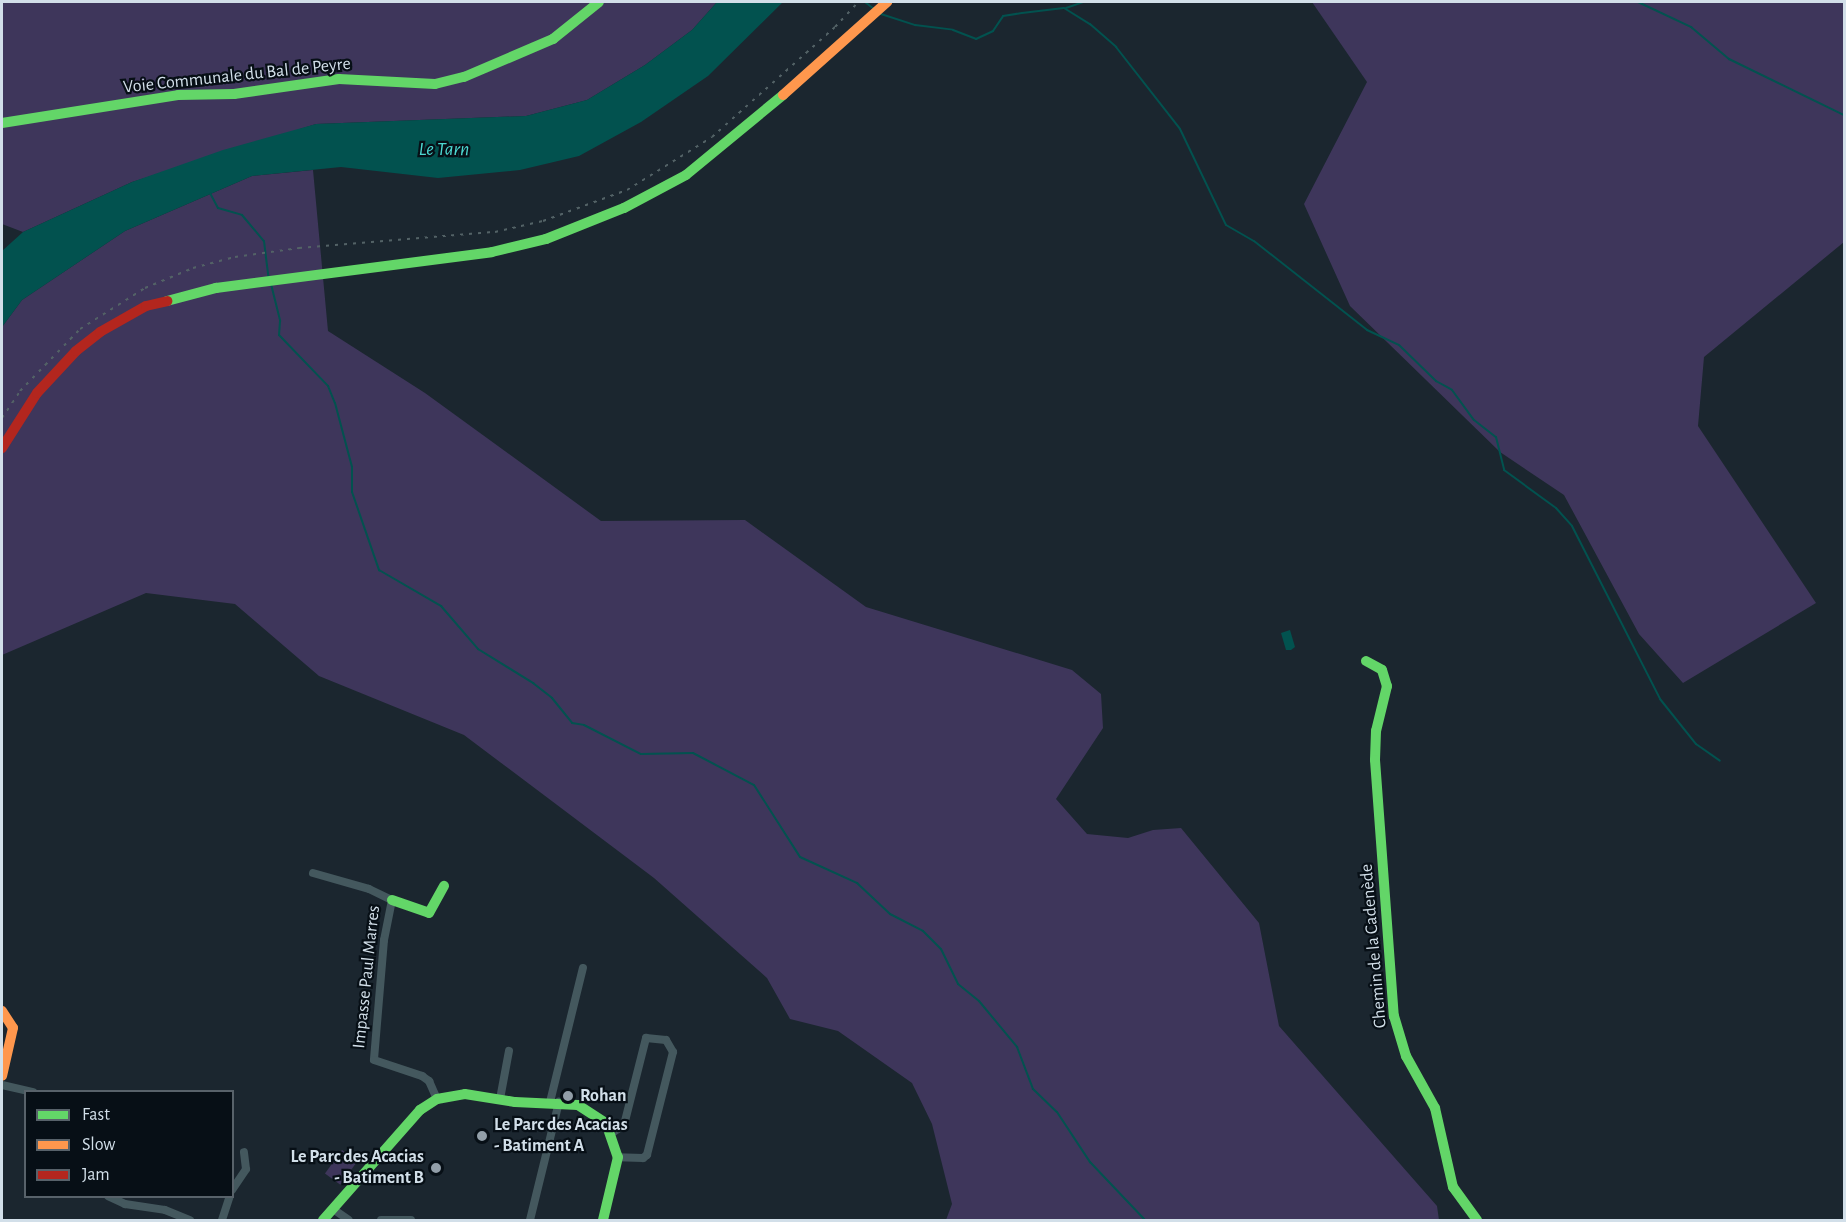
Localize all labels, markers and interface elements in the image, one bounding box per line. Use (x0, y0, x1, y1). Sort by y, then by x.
street label: Voie Communale du Bal de Peyre (122, 53, 352, 99)
water label: Le Tarn (419, 137, 469, 161)
street label: Chemin de la Cadenède (1356, 863, 1392, 1029)
street label: Impasse Paul Marres (349, 904, 385, 1050)
place label: Rohan (580, 1085, 627, 1107)
marker: Rohan (561, 1089, 575, 1103)
legend (24, 1090, 234, 1198)
text: Fast (82, 1106, 110, 1124)
place label: Le Parc des Acacias - Batiment A (494, 1115, 628, 1158)
marker: Le Parc des Acacias - Batiment A (475, 1129, 489, 1143)
text: Slow (82, 1136, 115, 1154)
place label: Le Parc des Acacias - Batiment B (290, 1147, 424, 1190)
marker: Le Parc des Acacias - Batiment B (429, 1161, 443, 1175)
text: Jam (82, 1166, 110, 1184)

